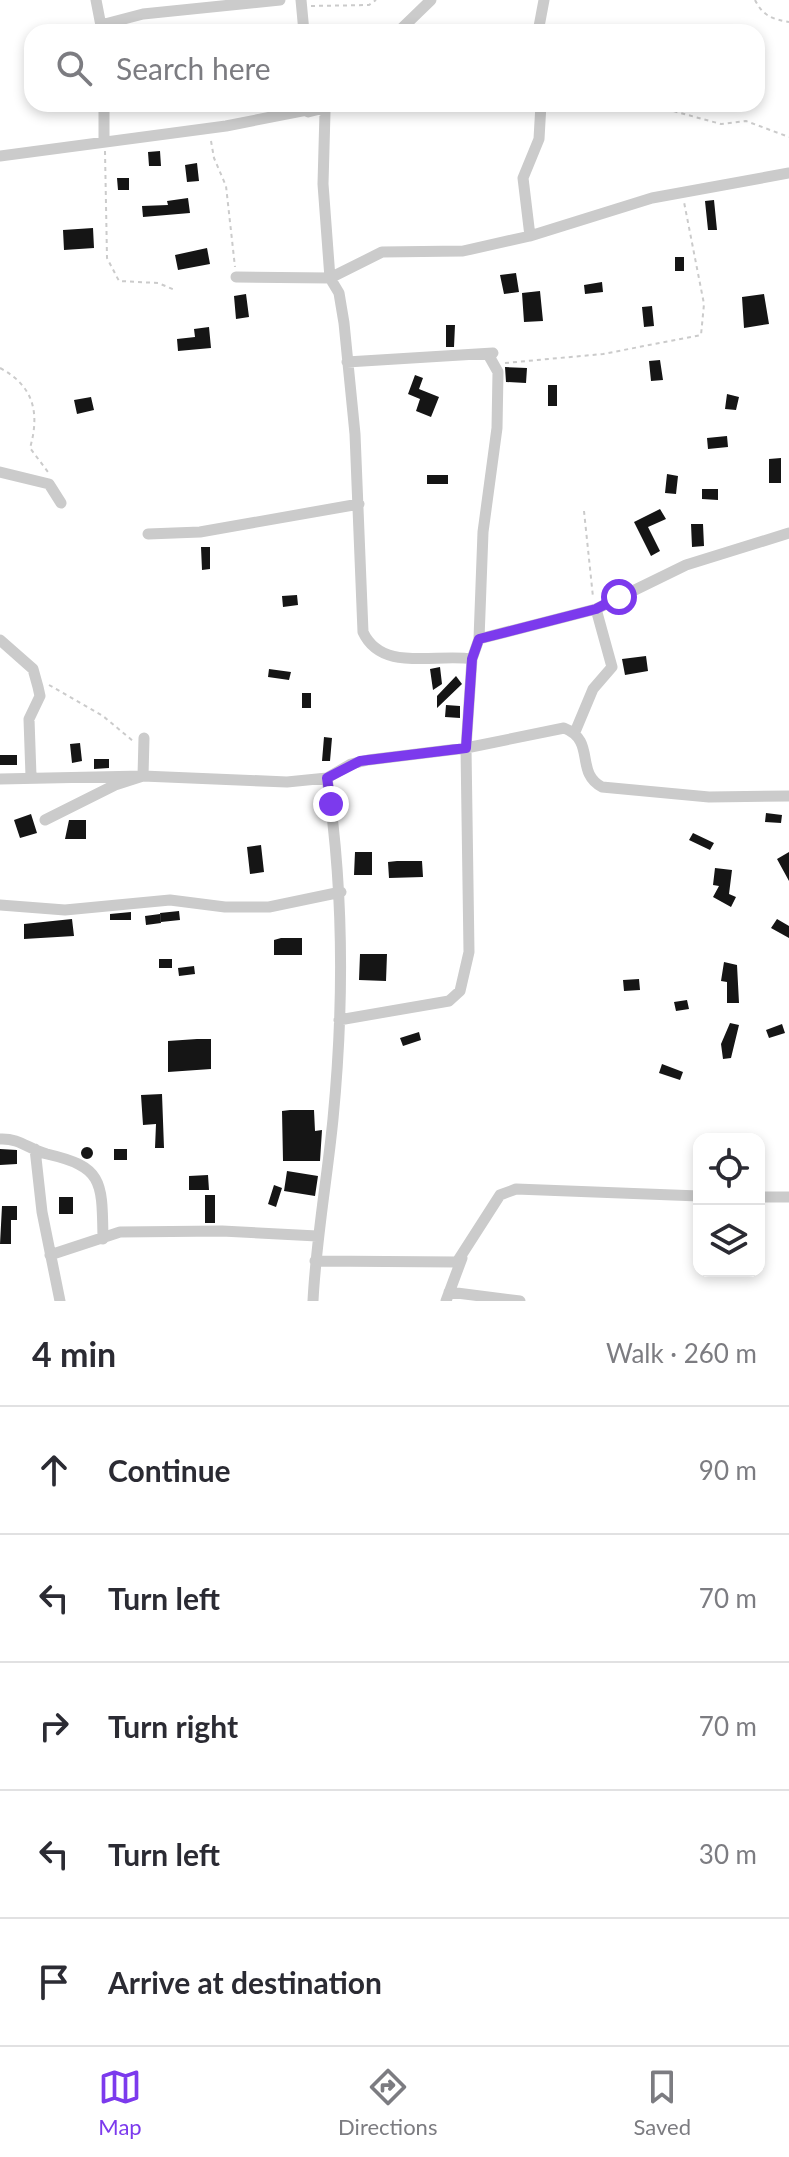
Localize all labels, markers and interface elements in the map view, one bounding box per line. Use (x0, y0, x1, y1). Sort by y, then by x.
search box (24, 24, 765, 112)
icon: search (52, 46, 96, 90)
text: Search here (116, 50, 271, 86)
route start (601, 579, 637, 615)
route end (313, 786, 349, 822)
map controls (693, 1133, 765, 1277)
button: locate (693, 1133, 765, 1205)
button: layers (693, 1205, 765, 1277)
text: 4 min (32, 1333, 116, 1374)
text: Walk · 260 m (606, 1337, 757, 1369)
icon: ahead (32, 1448, 76, 1492)
text: Continue (108, 1452, 231, 1488)
text: 90 m (699, 1454, 757, 1486)
icon: left (32, 1576, 76, 1620)
text: Turn left (108, 1580, 220, 1616)
text: 70 m (699, 1582, 757, 1614)
icon: right (32, 1704, 76, 1748)
text: Turn right (108, 1708, 238, 1744)
text: 70 m (699, 1710, 757, 1742)
icon: left (32, 1832, 76, 1876)
text: Turn left (108, 1836, 220, 1872)
text: 30 m (699, 1838, 757, 1870)
icon: arrive (32, 1960, 76, 2004)
text: Arrive at destination (108, 1964, 382, 2000)
tab: Map (98, 2065, 142, 2140)
tab: Directions (338, 2065, 437, 2140)
tab: Saved (633, 2065, 691, 2140)

